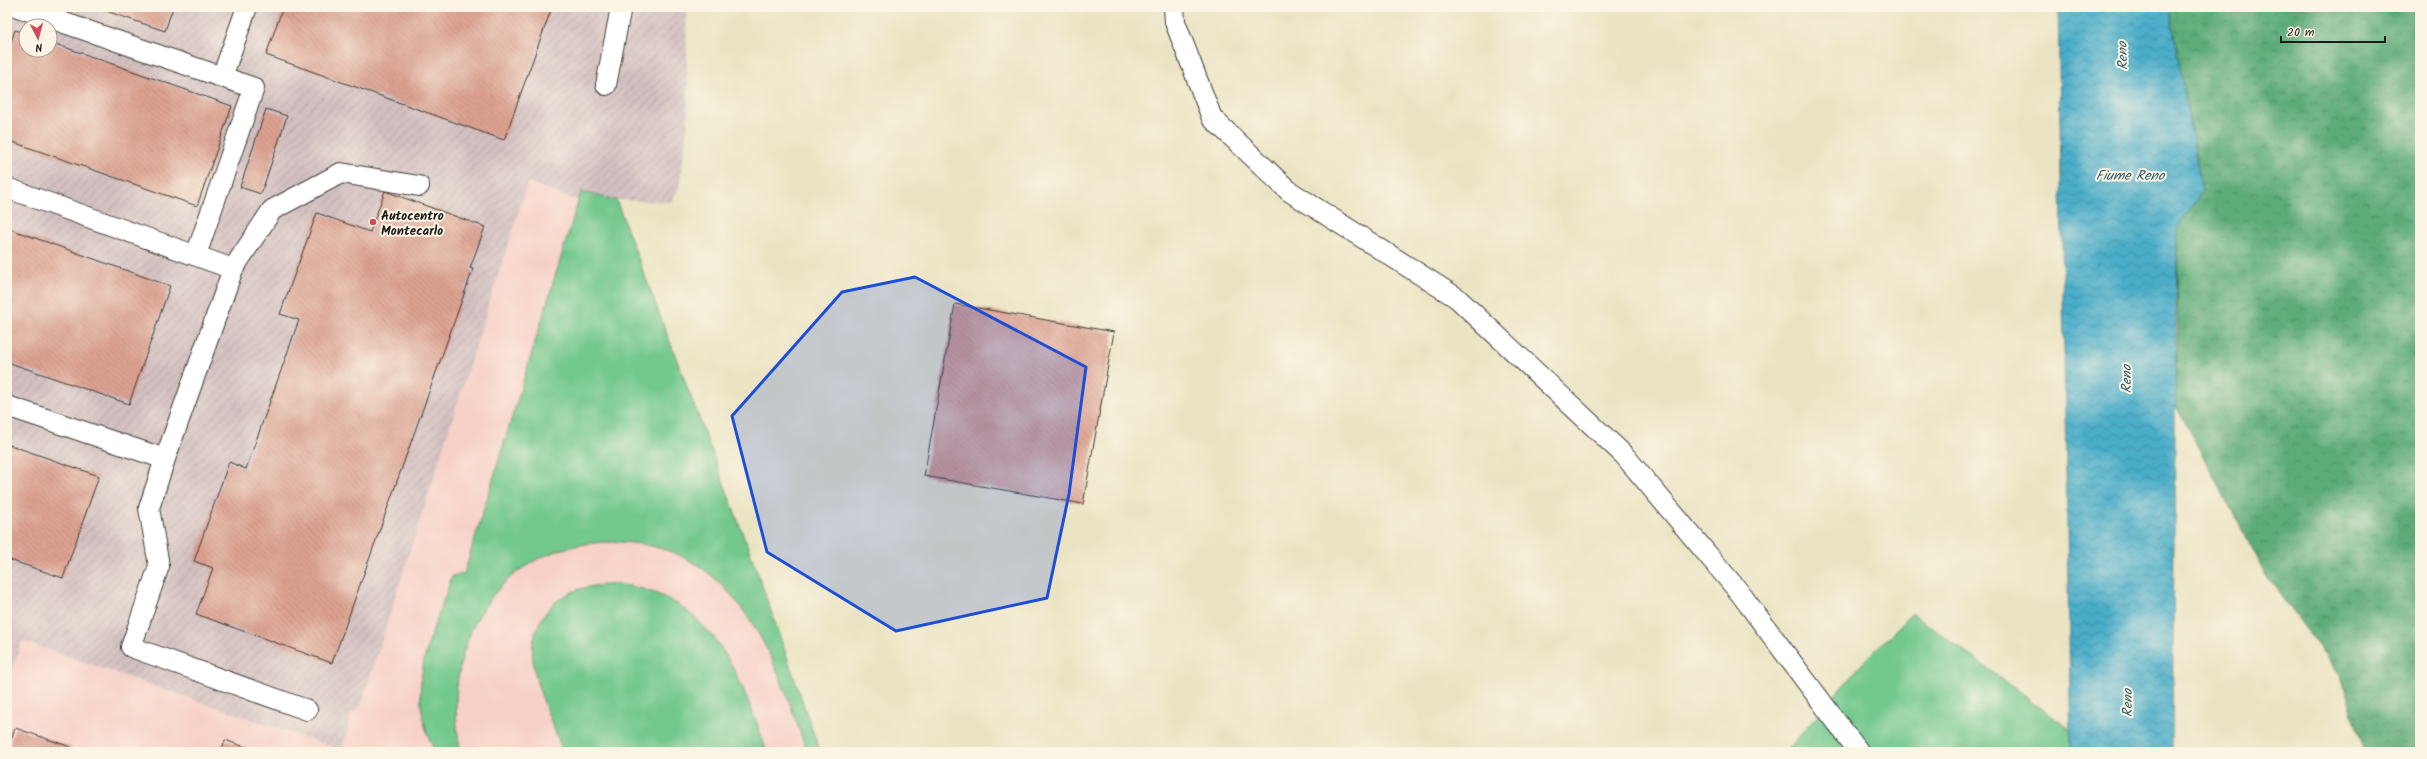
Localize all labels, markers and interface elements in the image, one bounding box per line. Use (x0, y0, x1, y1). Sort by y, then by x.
north arrow (18, 18, 58, 58)
scale bar (2281, 18, 2385, 44)
text: 20 m (2287, 23, 2315, 42)
text: N (34, 38, 43, 56)
water label: Reno (2112, 40, 2134, 70)
water label: Fiume Reno (2096, 165, 2166, 187)
place label: Autocentro Montecarlo (381, 206, 444, 242)
marker: Autocentro Montecarlo (368, 217, 378, 227)
water label: Reno (2116, 363, 2138, 393)
water label: Reno (2117, 687, 2139, 717)

